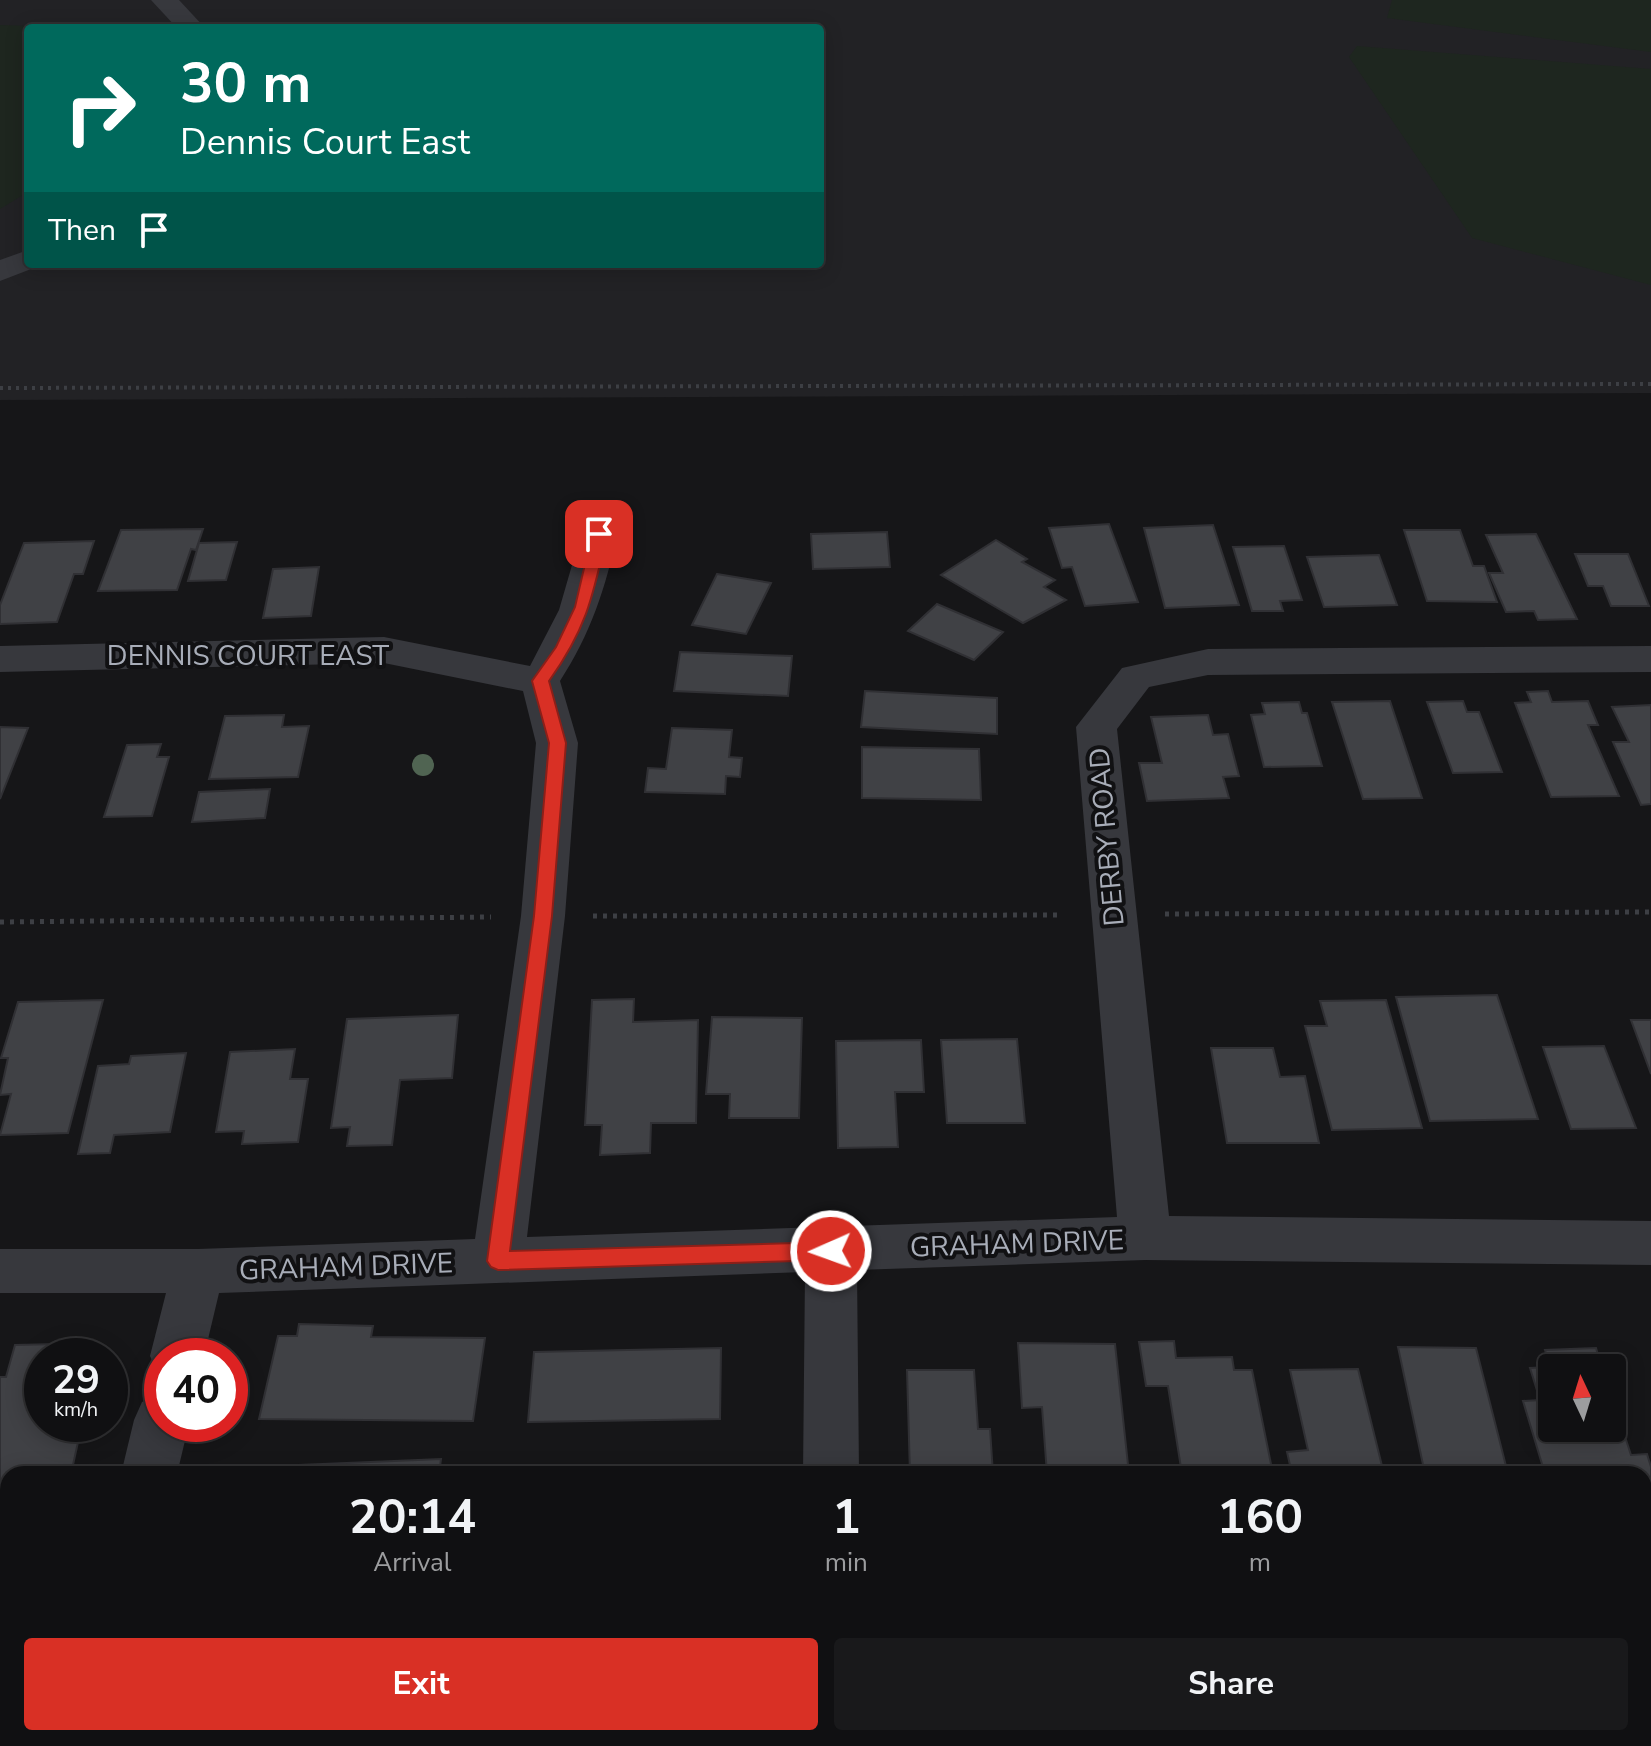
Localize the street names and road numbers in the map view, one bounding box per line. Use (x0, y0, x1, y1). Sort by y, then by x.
street label: DENNIS COURT EAST (107, 637, 389, 675)
street label: DERBY ROAD (1080, 746, 1134, 928)
street label: GRAHAM DRIVE (909, 1221, 1125, 1267)
street label: GRAHAM DRIVE (238, 1244, 454, 1290)

